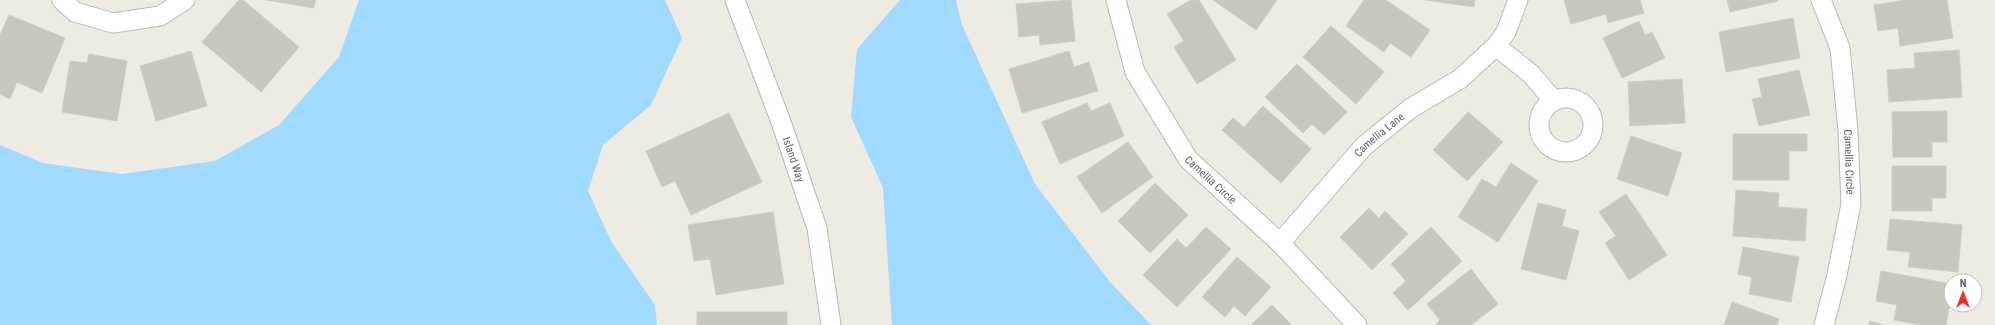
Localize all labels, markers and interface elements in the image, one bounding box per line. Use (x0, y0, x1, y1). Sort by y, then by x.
street label: Camellia Lane (1352, 110, 1407, 160)
street label: Camellia Circle (1841, 129, 1857, 195)
street label: Island Way (780, 135, 807, 184)
street label: Camellia Circle (1182, 153, 1239, 207)
north arrow (1943, 273, 1983, 313)
text: N (1960, 277, 1967, 290)

